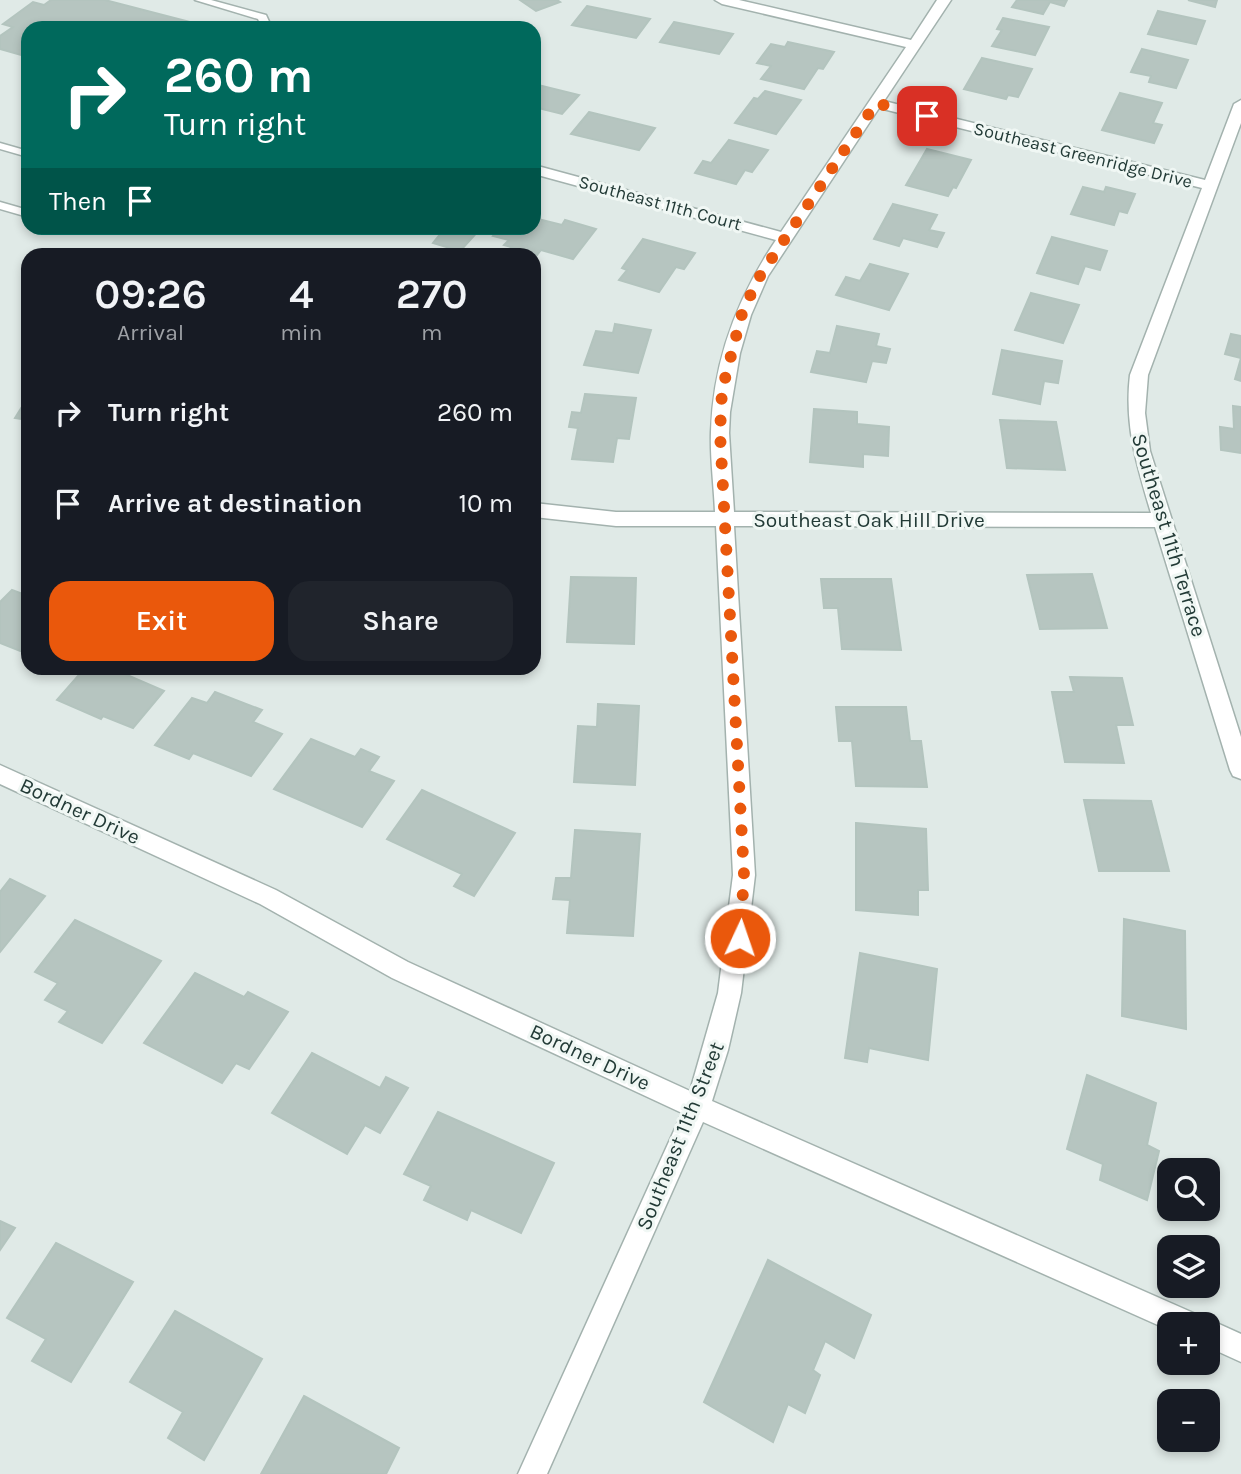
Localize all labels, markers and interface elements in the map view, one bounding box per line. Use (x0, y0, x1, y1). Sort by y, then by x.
text: 260 m (164, 47, 313, 104)
icon: right (49, 49, 140, 140)
pin (897, 86, 957, 146)
icon: arrive (908, 97, 946, 135)
text: Turn right (164, 106, 306, 143)
street label: Southeast Greenridge Drive (971, 117, 1195, 193)
street label: Southeast 11th Court (576, 171, 744, 235)
icon: arrive (121, 182, 159, 220)
text: Then (49, 186, 107, 217)
text: 09:26 (94, 269, 207, 319)
text: 4 (289, 269, 314, 319)
text: 270 (396, 269, 468, 319)
text: Arrival (117, 319, 184, 346)
text: min (280, 319, 322, 346)
text: m (421, 319, 442, 346)
icon: right (49, 394, 87, 432)
text: Turn right (108, 397, 229, 428)
text: 260 m (437, 397, 513, 428)
street label: Southeast 11th Terrace (1127, 430, 1211, 640)
icon: arrive (49, 485, 87, 523)
text: Arrive at destination (108, 488, 362, 519)
text: 10 m (458, 488, 513, 519)
street label: Southeast Oak Hill Drive (753, 508, 985, 532)
button: Exit (49, 581, 274, 661)
button: Share (288, 581, 513, 661)
street label: Bordner Drive (16, 773, 144, 849)
position arrow (703, 901, 777, 975)
street label: Bordner Drive (526, 1019, 654, 1095)
street label: Southeast 11th Street (631, 1038, 729, 1234)
map controls (1157, 1158, 1220, 1452)
button: search (1157, 1158, 1220, 1221)
button: layers (1157, 1235, 1220, 1298)
button: + (1157, 1312, 1220, 1375)
button: − (1157, 1389, 1220, 1452)

